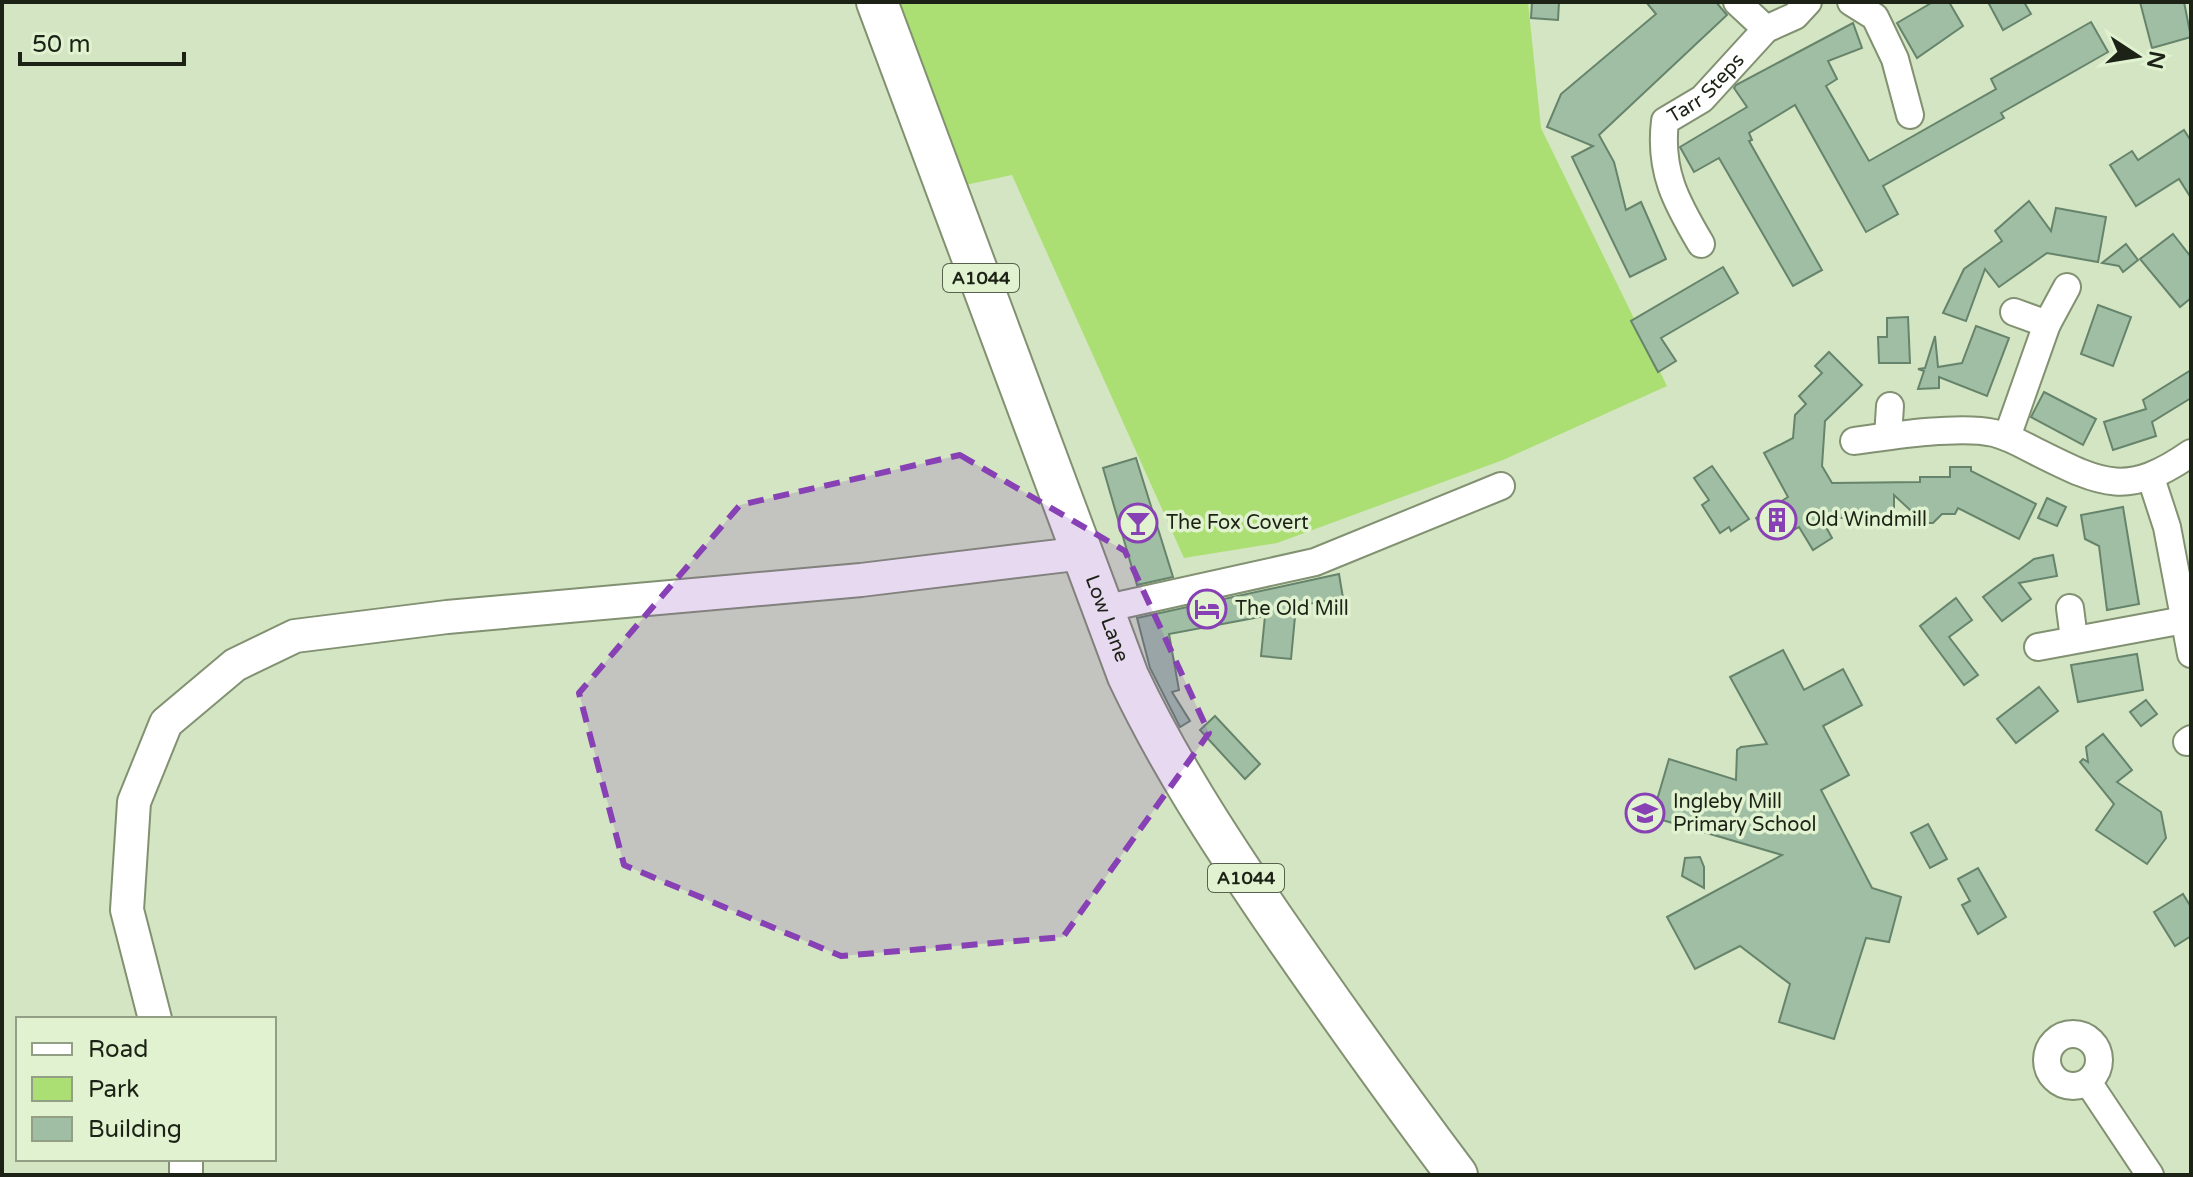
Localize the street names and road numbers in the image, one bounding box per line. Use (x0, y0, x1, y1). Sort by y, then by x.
street label: Tarr Steps (1663, 48, 1750, 129)
road number: A1044 (943, 264, 1019, 292)
street label: Low Lane (1080, 572, 1134, 665)
road number: A1044 (1208, 864, 1284, 892)

